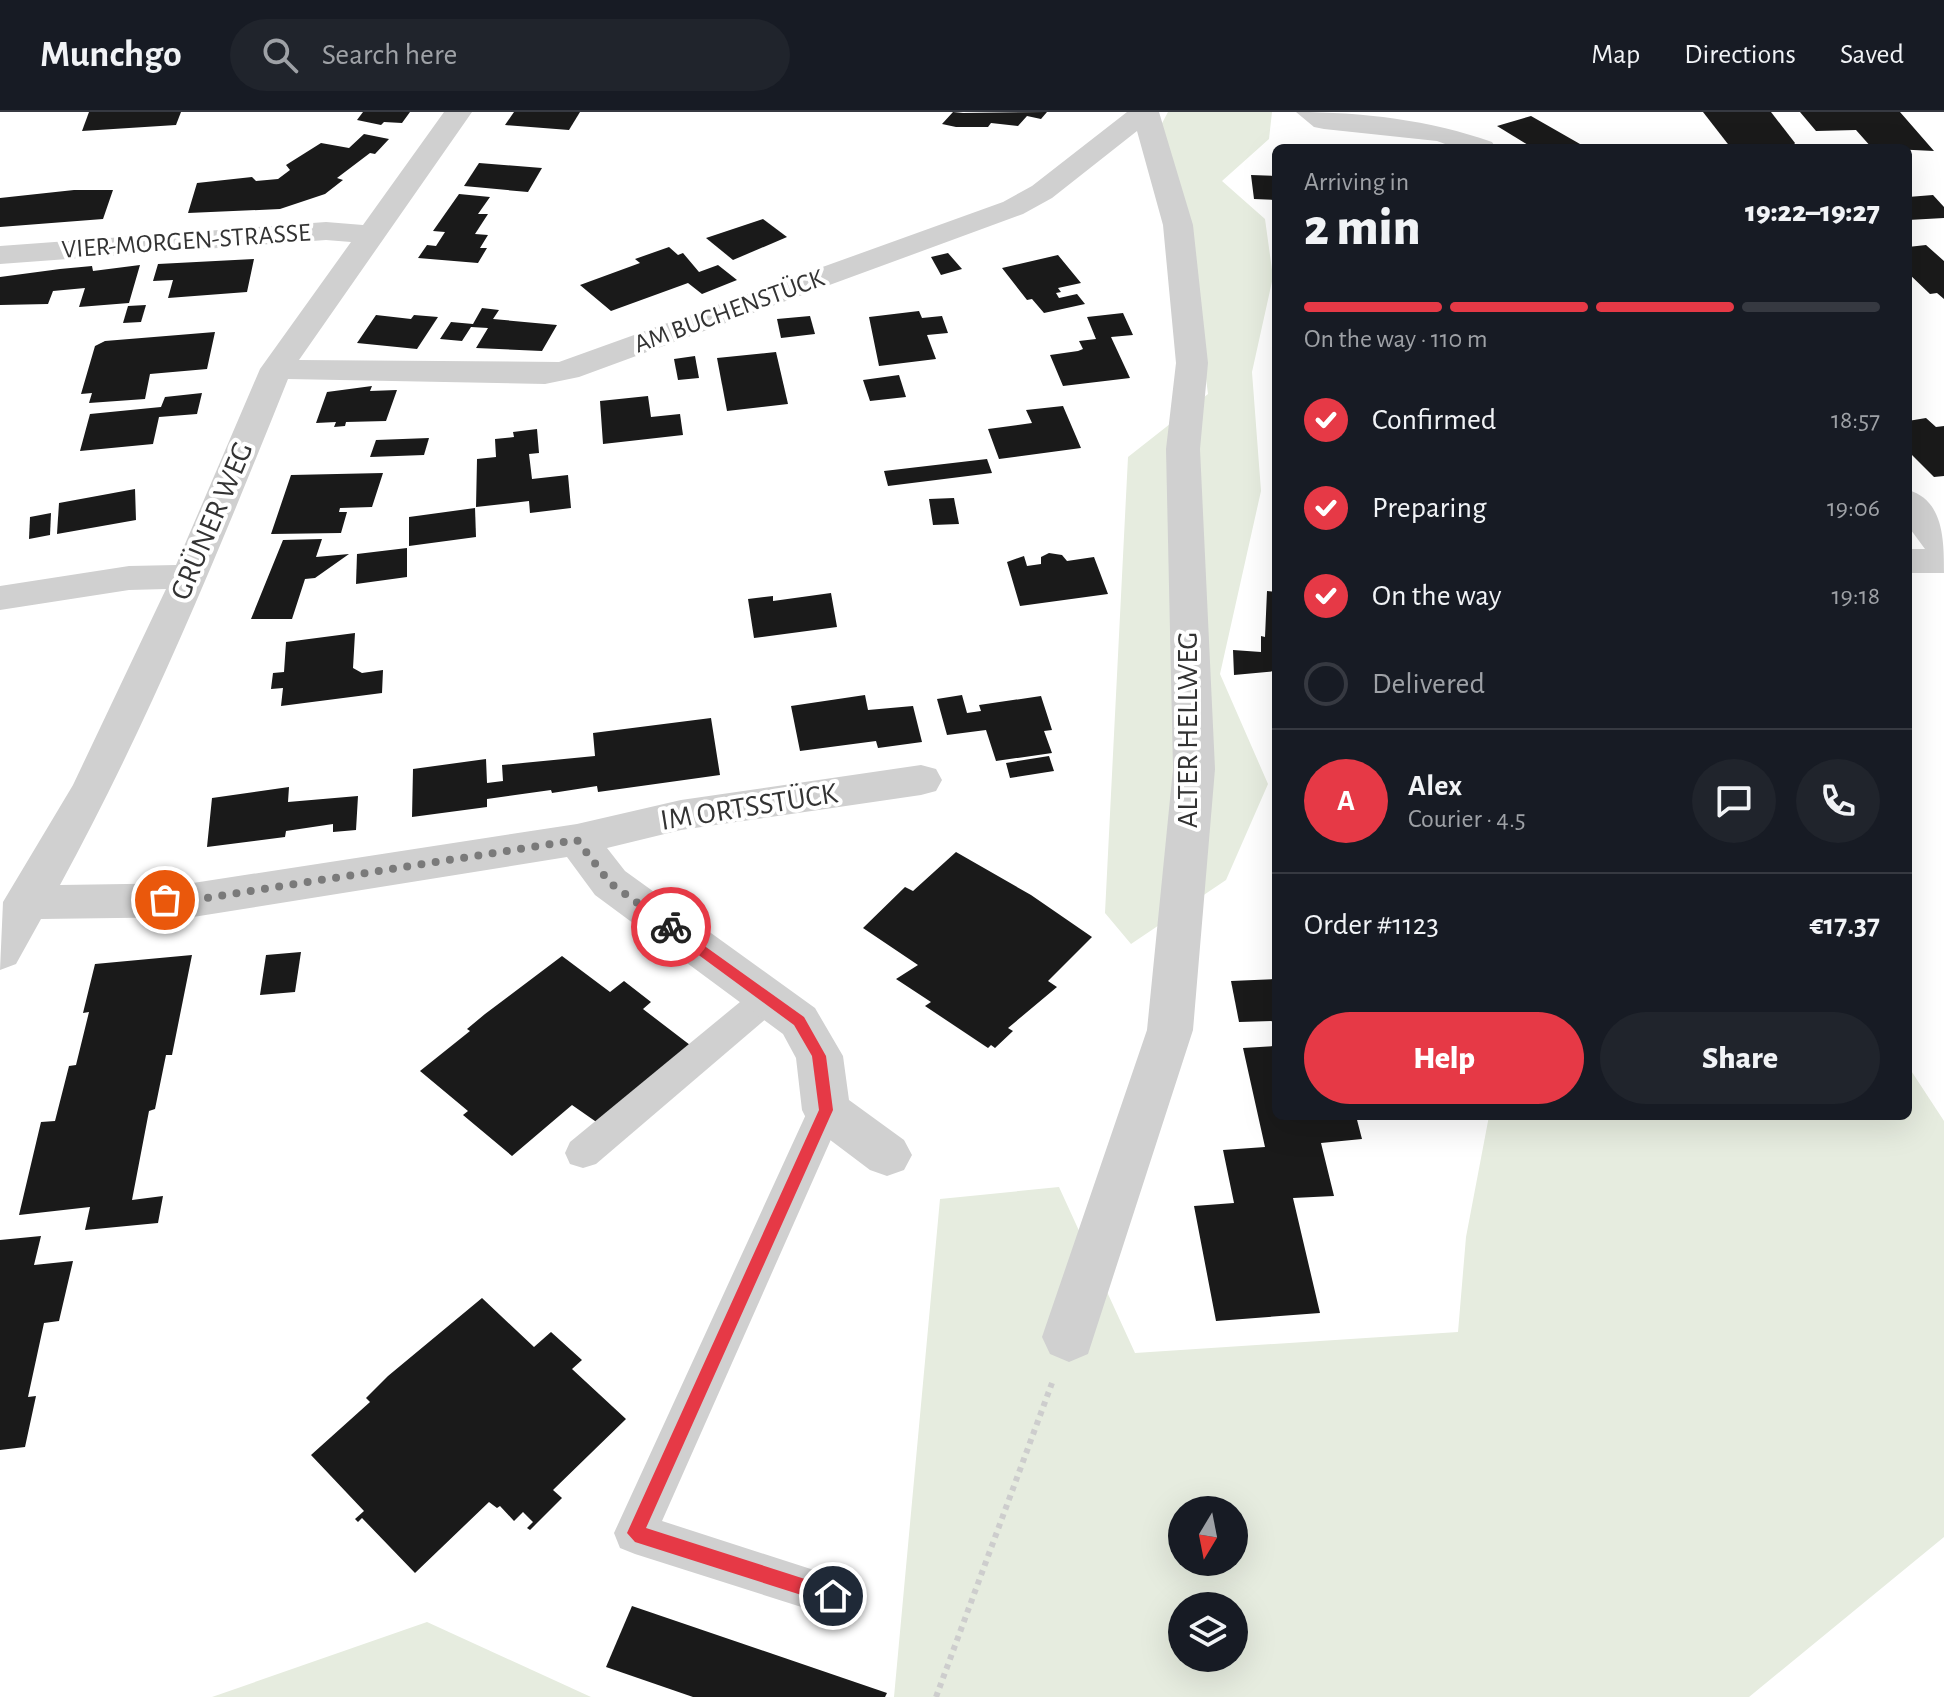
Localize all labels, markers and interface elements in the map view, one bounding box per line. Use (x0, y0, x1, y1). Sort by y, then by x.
search box (230, 19, 790, 91)
icon: search (258, 33, 302, 77)
text: Munchgo (40, 36, 182, 74)
text: Search here (322, 40, 457, 70)
text: Map (1591, 41, 1640, 69)
text: Directions (1684, 41, 1796, 69)
text: Saved (1840, 41, 1904, 69)
text: Arriving in (1304, 169, 1409, 195)
text: 19:22–19:27 (1745, 197, 1880, 227)
text: 2 min (1304, 202, 1420, 254)
street label: VIER-MORGEN-STRASSE (61, 219, 311, 263)
street label: AM BUCHENSTÜCK (630, 263, 828, 357)
text: On the way · 110 m (1304, 326, 1487, 352)
icon: check (1304, 398, 1348, 442)
text: Confirmed (1372, 405, 1496, 435)
text: 18:57 (1831, 407, 1880, 433)
street label: GRÜNER WEG (164, 437, 259, 604)
icon: check (1304, 486, 1348, 530)
text: Preparing (1372, 493, 1487, 523)
text: 19:06 (1827, 495, 1880, 521)
icon: check (1304, 574, 1348, 618)
text: On the way (1372, 581, 1501, 611)
text: 19:18 (1832, 583, 1880, 609)
street label: ALTER HELLWEG (1173, 632, 1203, 828)
text: Delivered (1372, 669, 1485, 699)
button: chat (1692, 759, 1776, 843)
button: phone (1796, 759, 1880, 843)
text: Alex (1408, 771, 1462, 801)
street label: IM ORTSSTÜCK (658, 777, 840, 836)
text: A (1337, 786, 1355, 816)
text: Courier · 4.5 (1408, 806, 1526, 832)
pin (131, 866, 199, 934)
icon: bag (143, 878, 187, 922)
courier (631, 887, 711, 967)
icon: bike (649, 905, 693, 949)
text: Order #1123 (1304, 910, 1439, 940)
text: €17.37 (1809, 910, 1880, 940)
button: Help (1304, 1012, 1584, 1104)
button: Share (1600, 1012, 1880, 1104)
north arrow (1168, 1496, 1248, 1576)
map controls (1168, 1496, 1248, 1672)
pin (799, 1562, 867, 1630)
icon: home (811, 1574, 855, 1618)
button: layers (1168, 1592, 1248, 1672)

